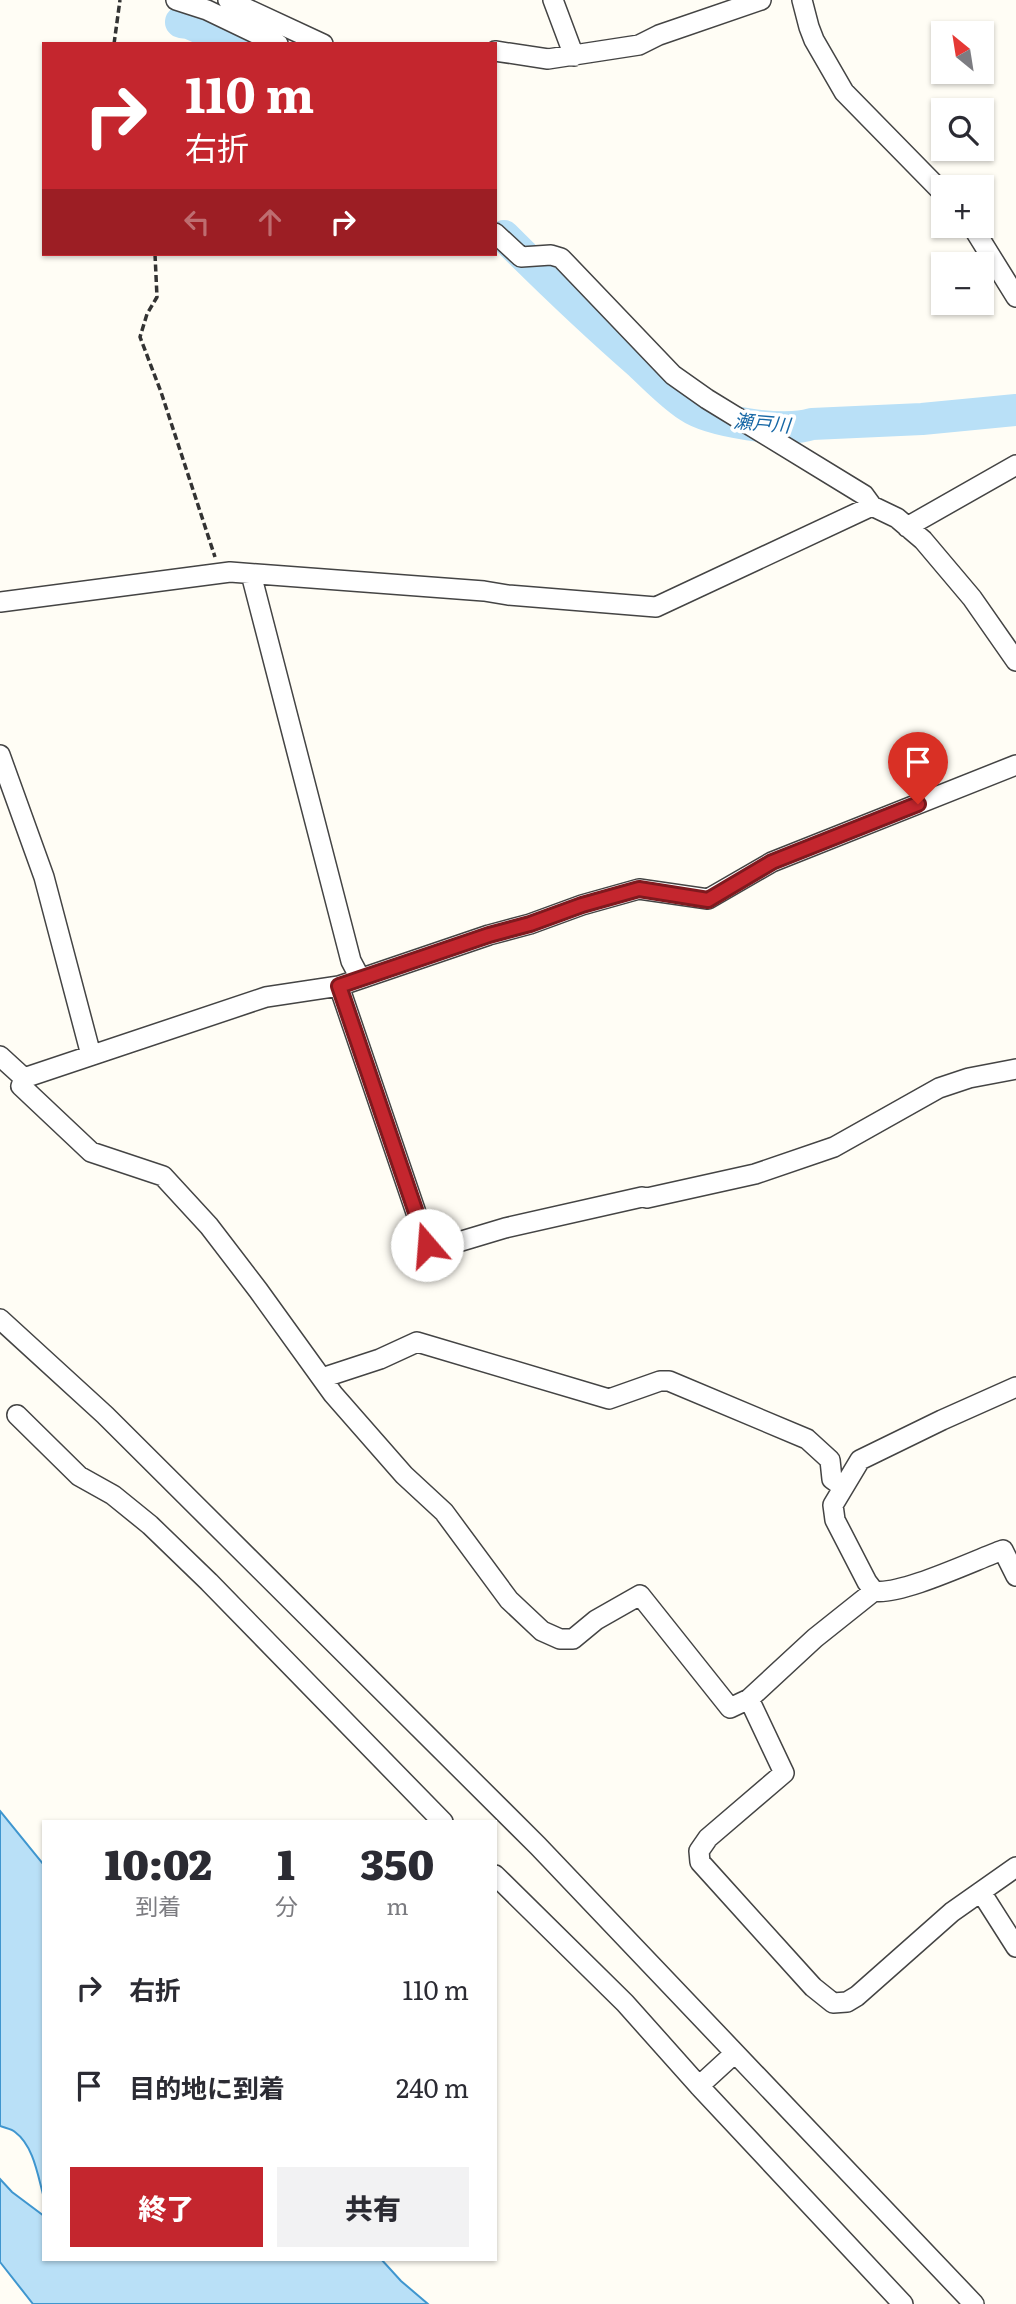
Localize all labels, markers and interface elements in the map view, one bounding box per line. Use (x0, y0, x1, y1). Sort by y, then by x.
north arrow (931, 21, 994, 84)
map controls (931, 21, 994, 315)
text: 110 m (185, 55, 314, 128)
icon: right (70, 70, 161, 161)
button: search (931, 98, 994, 161)
text: 右折 (185, 122, 249, 170)
button: + (931, 175, 994, 238)
icon: left (178, 203, 216, 241)
icon: ahead (251, 203, 289, 241)
icon: right (324, 203, 362, 241)
button: − (931, 252, 994, 315)
water label: 瀬戸川 (732, 406, 794, 439)
pin (888, 732, 948, 804)
icon: arrive (899, 743, 937, 781)
position arrow (390, 1208, 464, 1282)
text: 10:02 (105, 1831, 212, 1893)
text: 1 (277, 1831, 295, 1893)
text: 350 (360, 1831, 434, 1893)
text: 到着 (135, 1888, 181, 1922)
text: 分 (275, 1888, 298, 1922)
text: m (386, 1888, 408, 1922)
icon: right (70, 1969, 108, 2007)
text: 右折 (129, 1969, 181, 2008)
text: 110 m (402, 1969, 469, 2008)
icon: arrive (70, 2067, 108, 2105)
text: 目的地に到着 (129, 2067, 285, 2106)
text: 240 m (396, 2067, 469, 2106)
button: 終了 (70, 2167, 263, 2247)
button: 共有 (277, 2167, 469, 2247)

